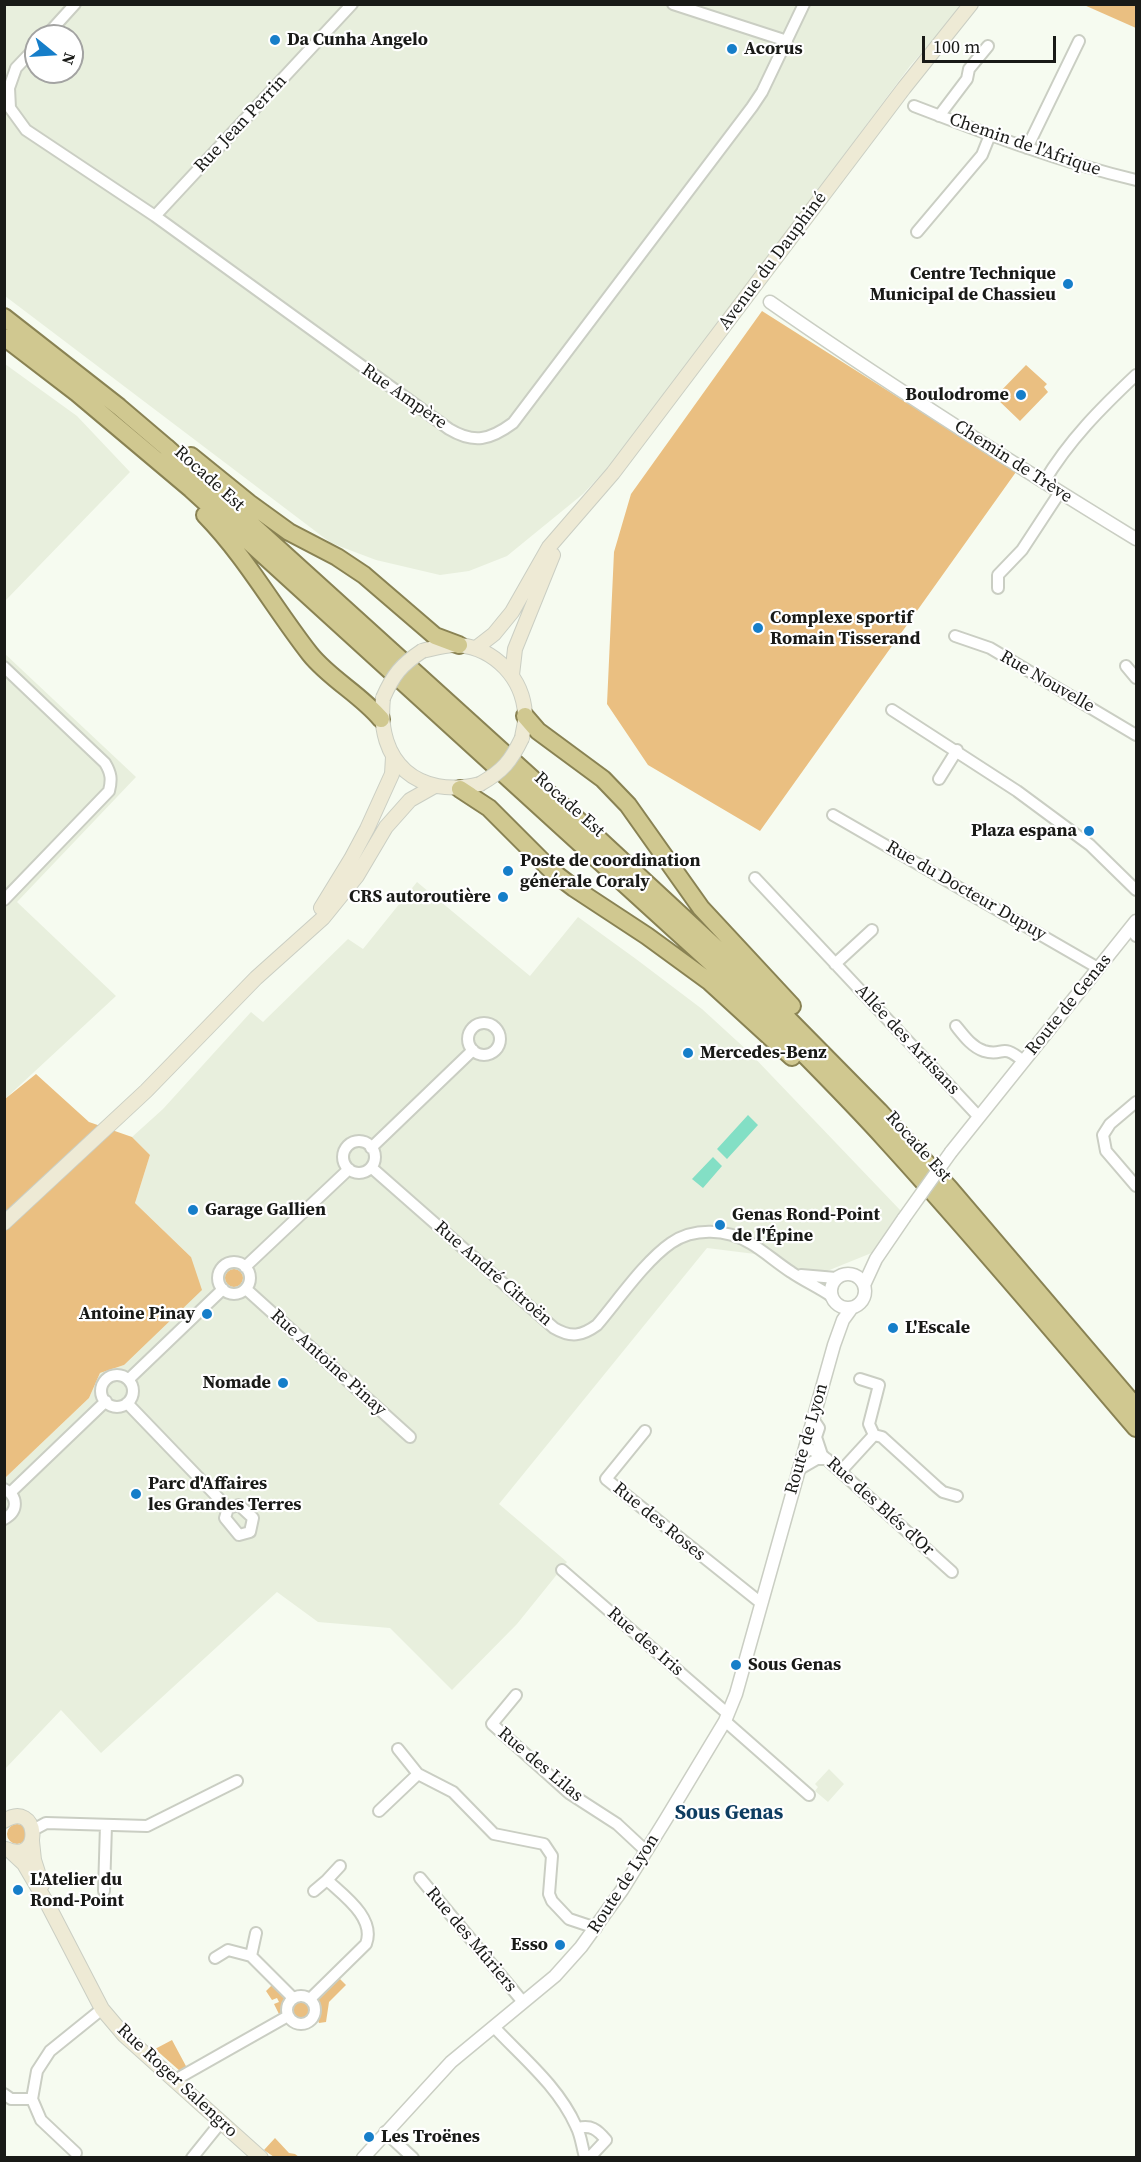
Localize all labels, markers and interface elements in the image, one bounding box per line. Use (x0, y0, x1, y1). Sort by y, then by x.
north arrow (24, 24, 84, 84)
scale bar (925, 24, 1058, 62)
place label: Da Cunha Angelo (287, 29, 428, 51)
marker: Da Cunha Angelo (268, 33, 282, 47)
text: 100 m (933, 34, 980, 59)
place label: Acorus (744, 38, 803, 60)
marker: Acorus (725, 42, 739, 56)
text: N (57, 50, 81, 68)
street label: Rue Jean Perrin (190, 71, 292, 177)
street label: Chemin de l'Afrique (946, 109, 1104, 181)
street label: Avenue du Dauphiné (714, 188, 832, 334)
place label: Centre Technique Municipal de Chassieu (870, 263, 1056, 306)
marker: Centre Technique Municipal de Chassieu (1061, 277, 1075, 291)
street label: Rue Ampère (357, 360, 451, 434)
place label: Boulodrome (905, 384, 1009, 406)
marker: Boulodrome (1014, 388, 1028, 402)
street label: Chemin de Trève (950, 416, 1076, 508)
street label: Rocade Est (169, 442, 249, 516)
place label: Complexe sportif Romain Tisserand (770, 607, 920, 650)
marker: Complexe sportif Romain Tisserand (751, 621, 765, 635)
street label: Rue Nouvelle (996, 646, 1098, 718)
street label: Rocade Est (529, 768, 609, 842)
place label: Plaza espana (971, 820, 1077, 842)
marker: Plaza espana (1082, 824, 1096, 838)
street label: Rue du Docteur Dupuy (882, 836, 1050, 946)
place label: Poste de coordination générale Coraly (520, 850, 700, 892)
marker: Poste de coordination générale Coraly (501, 864, 515, 878)
place label: CRS autoroutière (349, 886, 491, 908)
marker: CRS autoroutière (496, 890, 510, 904)
street label: Route de Genas (1022, 950, 1116, 1060)
street label: Allée des Artisans (850, 980, 964, 1100)
place label: Mercedes-Benz (700, 1042, 827, 1064)
marker: Mercedes-Benz (681, 1046, 695, 1060)
street label: Rocade Est (881, 1107, 955, 1187)
place label: Garage Gallien (205, 1199, 326, 1221)
marker: Garage Gallien (186, 1203, 200, 1217)
place label: Genas Rond-Point de l'Épine (732, 1204, 880, 1246)
street label: Rue André Citroën (430, 1217, 556, 1331)
marker: Genas Rond-Point de l'Épine (713, 1218, 727, 1232)
place label: Antoine Pinay (79, 1303, 195, 1325)
street label: Rue Antoine Pinay (266, 1305, 390, 1421)
marker: Antoine Pinay (200, 1307, 214, 1321)
place label: L'Escale (905, 1317, 970, 1339)
marker: L'Escale (886, 1321, 900, 1335)
place label: Nomade (203, 1372, 271, 1394)
marker: Nomade (276, 1376, 290, 1390)
street label: Route de Lyon (781, 1381, 833, 1497)
street label: Rue des Blés d'Or (822, 1453, 938, 1561)
place label: Parc d'Affaires les Grandes Terres (148, 1473, 301, 1516)
street label: Rue des Roses (608, 1478, 710, 1566)
marker: Parc d'Affaires les Grandes Terres (129, 1487, 143, 1501)
street label: Rue des Iris (602, 1603, 688, 1681)
place label: Sous Genas (748, 1654, 841, 1676)
marker: Sous Genas (729, 1658, 743, 1672)
street label: Rue des Lilas (493, 1723, 587, 1807)
district label: Sous Genas (675, 1801, 783, 1827)
street label: Route de Lyon (584, 1830, 664, 1938)
place label: L'Atelier du Rond-Point (30, 1869, 124, 1912)
marker: L'Atelier du Rond-Point (11, 1883, 25, 1897)
street label: Rue des Mûriers (421, 1883, 521, 1997)
place label: Esso (511, 1934, 548, 1956)
marker: Esso (553, 1938, 567, 1952)
street label: Rue Roger Salengro (112, 2019, 242, 2143)
place label: Les Troënes (381, 2126, 480, 2148)
marker: Les Troënes (362, 2130, 376, 2144)

